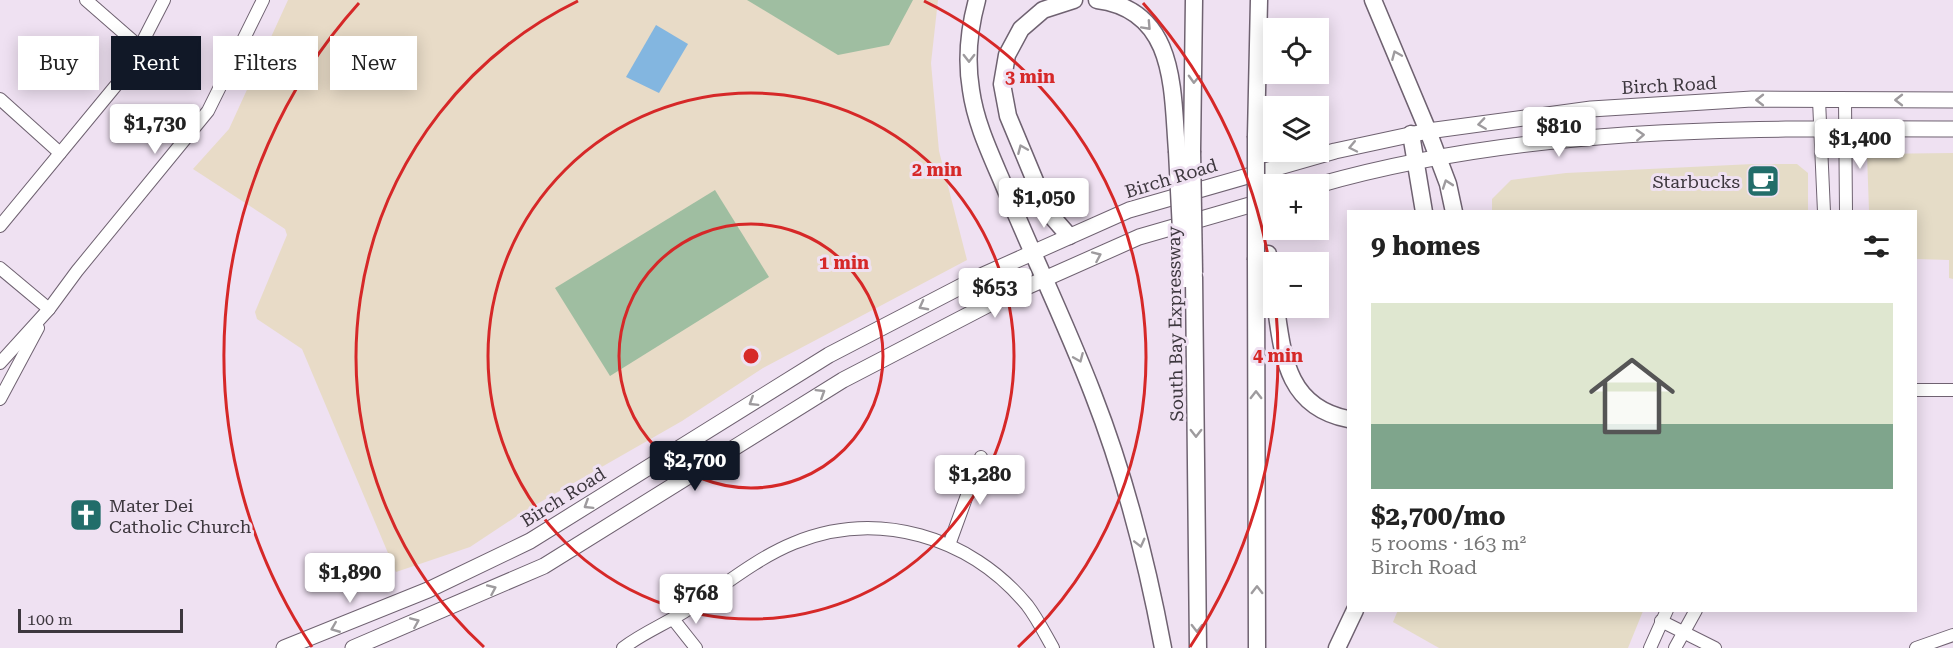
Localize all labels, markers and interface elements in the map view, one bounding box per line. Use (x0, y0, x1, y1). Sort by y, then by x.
map controls (1263, 18, 1329, 318)
button: locate (1263, 18, 1329, 84)
one-way arrow (1140, 19, 1151, 30)
chip: Buy (18, 36, 99, 90)
chip: Rent (111, 36, 201, 90)
chip: Filters (213, 36, 318, 90)
chip: New (330, 36, 417, 90)
one-way arrow (1391, 50, 1403, 61)
one-way arrow (963, 53, 975, 62)
text: 3 min (1005, 66, 1055, 87)
street label: Birch Road (1621, 72, 1718, 98)
one-way arrow (1188, 75, 1201, 84)
one-way arrow (1756, 94, 1765, 106)
one-way arrow (1894, 94, 1903, 106)
button: layers (1263, 96, 1329, 162)
pin: $1,730 (106, 104, 204, 155)
pin: $810 (1523, 107, 1595, 158)
text: $1,730 (124, 111, 186, 135)
text: $810 (1537, 114, 1581, 138)
one-way arrow (1478, 117, 1487, 129)
pin: $1,400 (1811, 119, 1909, 170)
text: $1,400 (1829, 126, 1891, 150)
one-way arrow (1636, 128, 1645, 141)
one-way arrow (1349, 140, 1359, 153)
one-way arrow (1017, 144, 1029, 155)
street label: Birch Road (1122, 154, 1220, 202)
text: 2 min (912, 159, 962, 180)
cafe icon: Starbucks (1745, 163, 1781, 199)
place label: Starbucks (1652, 171, 1740, 192)
button: + (1263, 174, 1329, 240)
pin: $1,050 (995, 178, 1093, 229)
one-way arrow (1442, 179, 1455, 190)
text: $1,050 (1013, 185, 1075, 209)
street label: South Bay Expressway (1163, 226, 1187, 422)
icon: filters (1860, 230, 1893, 263)
text: 9 homes (1371, 231, 1480, 261)
one-way arrow (1091, 251, 1102, 263)
text: 1 min (819, 252, 869, 273)
button: − (1263, 252, 1329, 318)
pin: $653 (959, 268, 1031, 319)
text: $653 (973, 275, 1017, 299)
one-way arrow (918, 299, 929, 310)
icon: home (1578, 342, 1686, 450)
text: 4 min (1253, 345, 1303, 366)
centre of rings (741, 346, 761, 366)
one-way arrow (1072, 351, 1084, 362)
one-way arrow (815, 389, 825, 401)
one-way arrow (1250, 390, 1262, 399)
one-way arrow (749, 394, 759, 406)
one-way arrow (1190, 429, 1202, 438)
pin: $2,700 (646, 441, 744, 492)
text: $2,700 (664, 448, 726, 472)
pin: $1,280 (931, 455, 1029, 506)
text: $1,280 (949, 462, 1011, 486)
street label: Birch Road (517, 463, 609, 531)
place label: Mater Dei Catholic Church (109, 495, 252, 537)
church icon: Mater Dei Catholic Church (68, 497, 104, 533)
one-way arrow (584, 497, 594, 509)
text: $2,700/mo (1371, 501, 1506, 531)
text: 5 rooms · 163 m² (1371, 531, 1526, 555)
one-way arrow (1132, 537, 1145, 547)
pin: $1,890 (301, 553, 399, 604)
text: Birch Road (1371, 555, 1477, 579)
text: $1,890 (319, 560, 381, 584)
pin: $768 (660, 574, 732, 625)
text: $768 (674, 581, 718, 605)
one-way arrow (485, 584, 496, 596)
one-way arrow (1251, 585, 1263, 594)
scale bar (18, 606, 183, 634)
text: 100 m (27, 610, 73, 629)
one-way arrow (409, 617, 420, 629)
one-way arrow (331, 620, 341, 633)
one-way arrow (1191, 624, 1203, 633)

